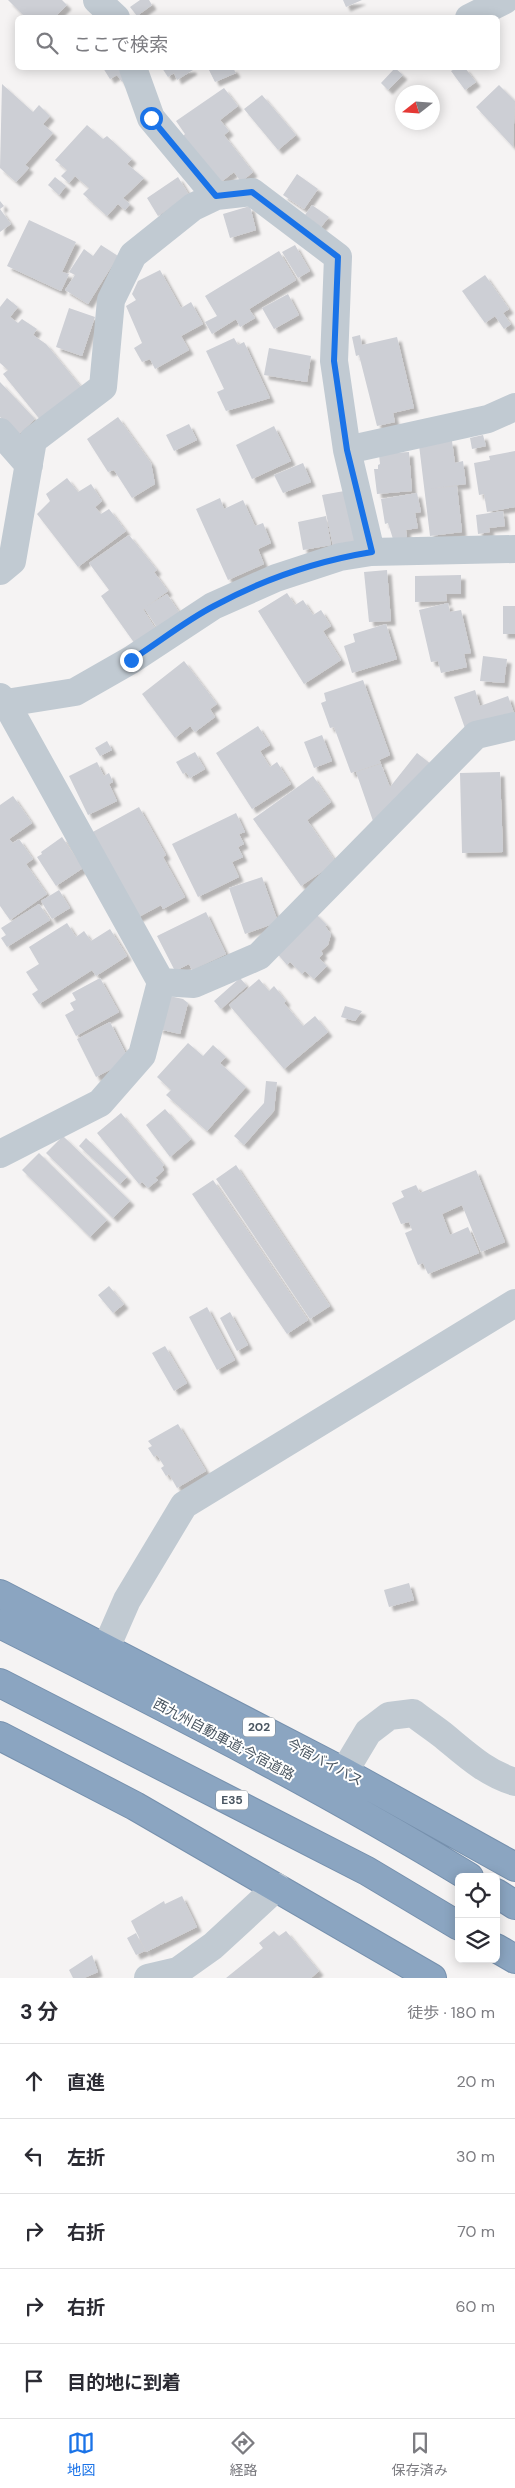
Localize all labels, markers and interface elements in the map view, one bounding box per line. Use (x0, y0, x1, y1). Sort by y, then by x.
search box (15, 15, 500, 70)
icon: search (33, 29, 61, 57)
text: ここで検索 (73, 32, 168, 57)
north arrow (395, 85, 440, 130)
route start (140, 107, 163, 130)
route end (120, 649, 143, 672)
street label: 西九州自動車道;今宿道路 (150, 1694, 298, 1784)
road number: 202 (243, 1718, 275, 1736)
street label: 今宿バイパス (284, 1734, 366, 1790)
road number: E35 (216, 1790, 248, 1810)
map controls (455, 1873, 500, 1963)
button: locate (455, 1873, 500, 1918)
button: layers (455, 1918, 500, 1963)
text: 3 分 (20, 1998, 59, 2026)
text: 徒歩 · 180 m (407, 2002, 495, 2023)
icon: ahead (20, 2067, 48, 2095)
text: 直進 (67, 2070, 105, 2095)
text: 20 m (456, 2071, 495, 2092)
icon: left (20, 2142, 48, 2170)
text: 左折 (67, 2145, 105, 2170)
text: 30 m (456, 2146, 495, 2167)
icon: right (20, 2217, 48, 2245)
text: 右折 (67, 2220, 105, 2245)
text: 70 m (457, 2221, 495, 2242)
icon: right (20, 2292, 48, 2320)
text: 右折 (67, 2295, 105, 2320)
text: 60 m (455, 2296, 495, 2317)
icon: arrive (20, 2367, 48, 2395)
text: 目的地に到着 (67, 2370, 181, 2395)
tab: 地図 (67, 2429, 95, 2479)
tab: 経路 (229, 2429, 257, 2479)
tab: 保存済み (392, 2429, 448, 2479)

